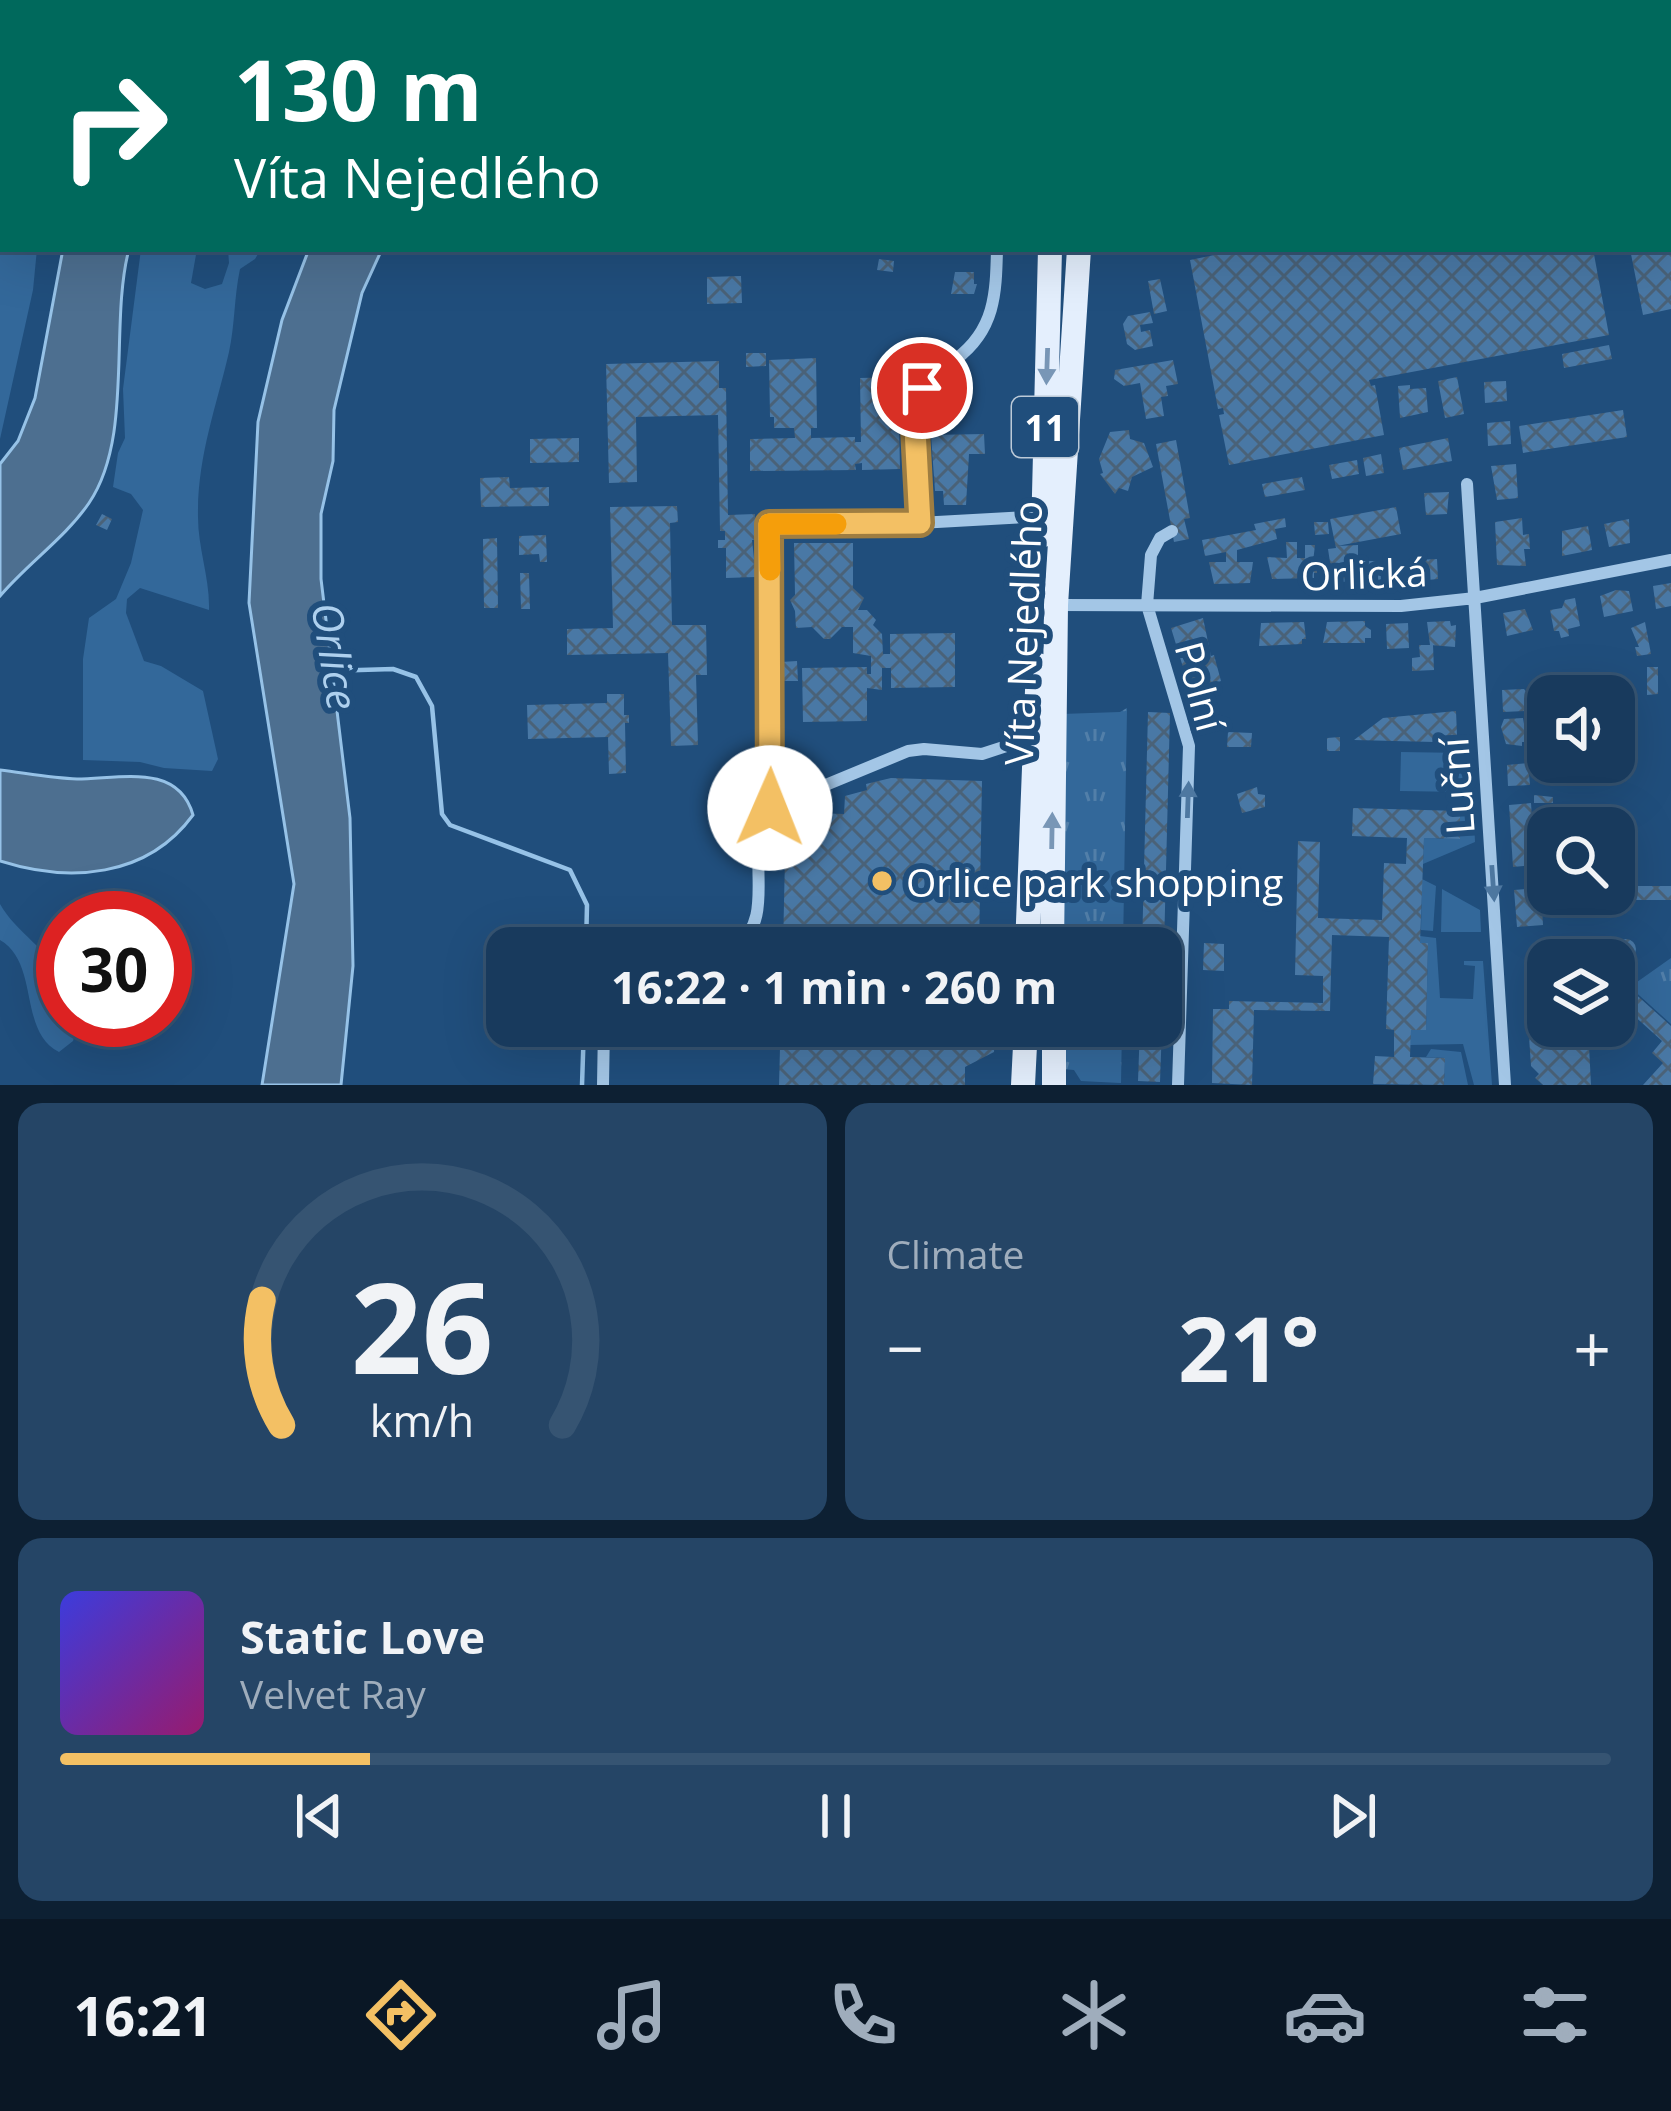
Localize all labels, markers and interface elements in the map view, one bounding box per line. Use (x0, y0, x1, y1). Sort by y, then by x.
text: 130 m (234, 31, 482, 146)
icon: right (36, 48, 192, 204)
text: Víta Nejedlého (234, 140, 601, 214)
pin (871, 337, 973, 439)
one-way arrow (1037, 348, 1056, 386)
icon: arrive (889, 355, 955, 421)
road number: 11 (1012, 397, 1078, 457)
street label: Víta Nejedlého (991, 500, 1053, 766)
street label: Orlická (1300, 544, 1428, 602)
water label: Orlice (299, 598, 373, 714)
street label: Polní (1164, 635, 1239, 738)
map controls (1527, 675, 1635, 1047)
button: sound (1527, 675, 1635, 783)
street label: Luční (1426, 735, 1486, 836)
position arrow (707, 745, 833, 871)
one-way arrow (1178, 780, 1197, 818)
button: search (1527, 807, 1635, 915)
one-way arrow (1043, 811, 1062, 849)
place label: Orlice park shopping (906, 855, 1283, 908)
one-way arrow (1483, 864, 1502, 902)
marker: Orlice park shopping (869, 868, 895, 894)
speed limit sign: 30 (36, 891, 192, 1047)
button: layers (1527, 939, 1635, 1047)
text: 16:22 · 1 min · 260 m (611, 956, 1057, 1017)
text: Climate (887, 1227, 1024, 1280)
text: 26 (351, 1241, 494, 1411)
text: 21° (1178, 1286, 1319, 1408)
text: − (887, 1302, 924, 1392)
text: + (1573, 1302, 1611, 1392)
text: km/h (370, 1390, 474, 1449)
text: Static Love (240, 1606, 485, 1667)
text: Velvet Ray (240, 1667, 426, 1720)
icon: previous (286, 1783, 352, 1849)
icon: pause (803, 1783, 869, 1849)
icon: next (1320, 1783, 1386, 1849)
icon: directions (359, 1973, 443, 2057)
icon: music (590, 1973, 674, 2057)
icon: phone (821, 1973, 905, 2057)
icon: climate (1052, 1973, 1136, 2057)
icon: car (1283, 1973, 1367, 2057)
icon: filters (1513, 1973, 1597, 2057)
text: 16:21 (73, 1978, 212, 2052)

